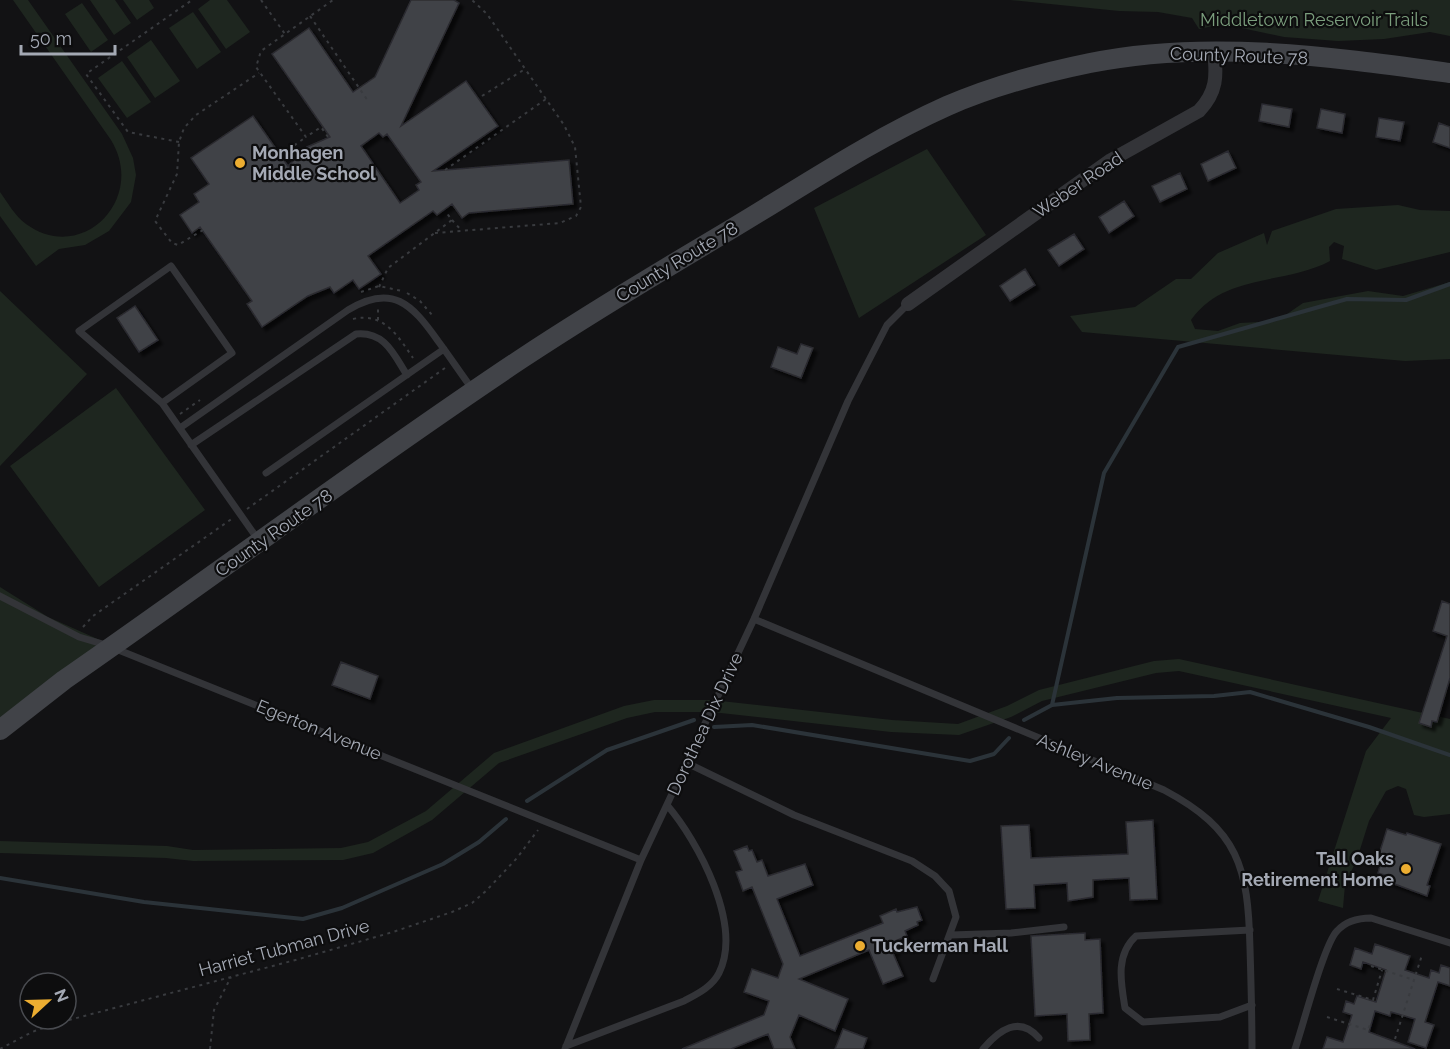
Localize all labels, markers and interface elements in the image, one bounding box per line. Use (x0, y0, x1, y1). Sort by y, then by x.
park label: Middletown Reservoir Trails (1200, 9, 1428, 30)
scale bar (21, 18, 116, 56)
text: 50 m (30, 28, 72, 49)
street label: County Route 78 (1170, 43, 1308, 68)
place label: Monhagen Middle School (252, 142, 376, 184)
street label: Weber Road (1029, 147, 1127, 222)
marker: Monhagen Middle School (233, 156, 247, 170)
street label: County Route 78 (612, 217, 741, 306)
street label: County Route 78 (211, 484, 336, 581)
street label: Dorothea Dix Drive (662, 649, 747, 799)
street label: Egerton Avenue (254, 695, 385, 764)
street label: Ashley Avenue (1034, 729, 1156, 794)
place label: Tall Oaks Retirement Home (1241, 848, 1394, 890)
marker: Tall Oaks Retirement Home (1399, 862, 1413, 876)
street label: Harriet Tubman Drive (196, 915, 372, 980)
place label: Tuckerman Hall (872, 935, 1008, 956)
marker: Tuckerman Hall (853, 939, 867, 953)
north arrow (18, 971, 78, 1031)
text: N (50, 986, 73, 1005)

